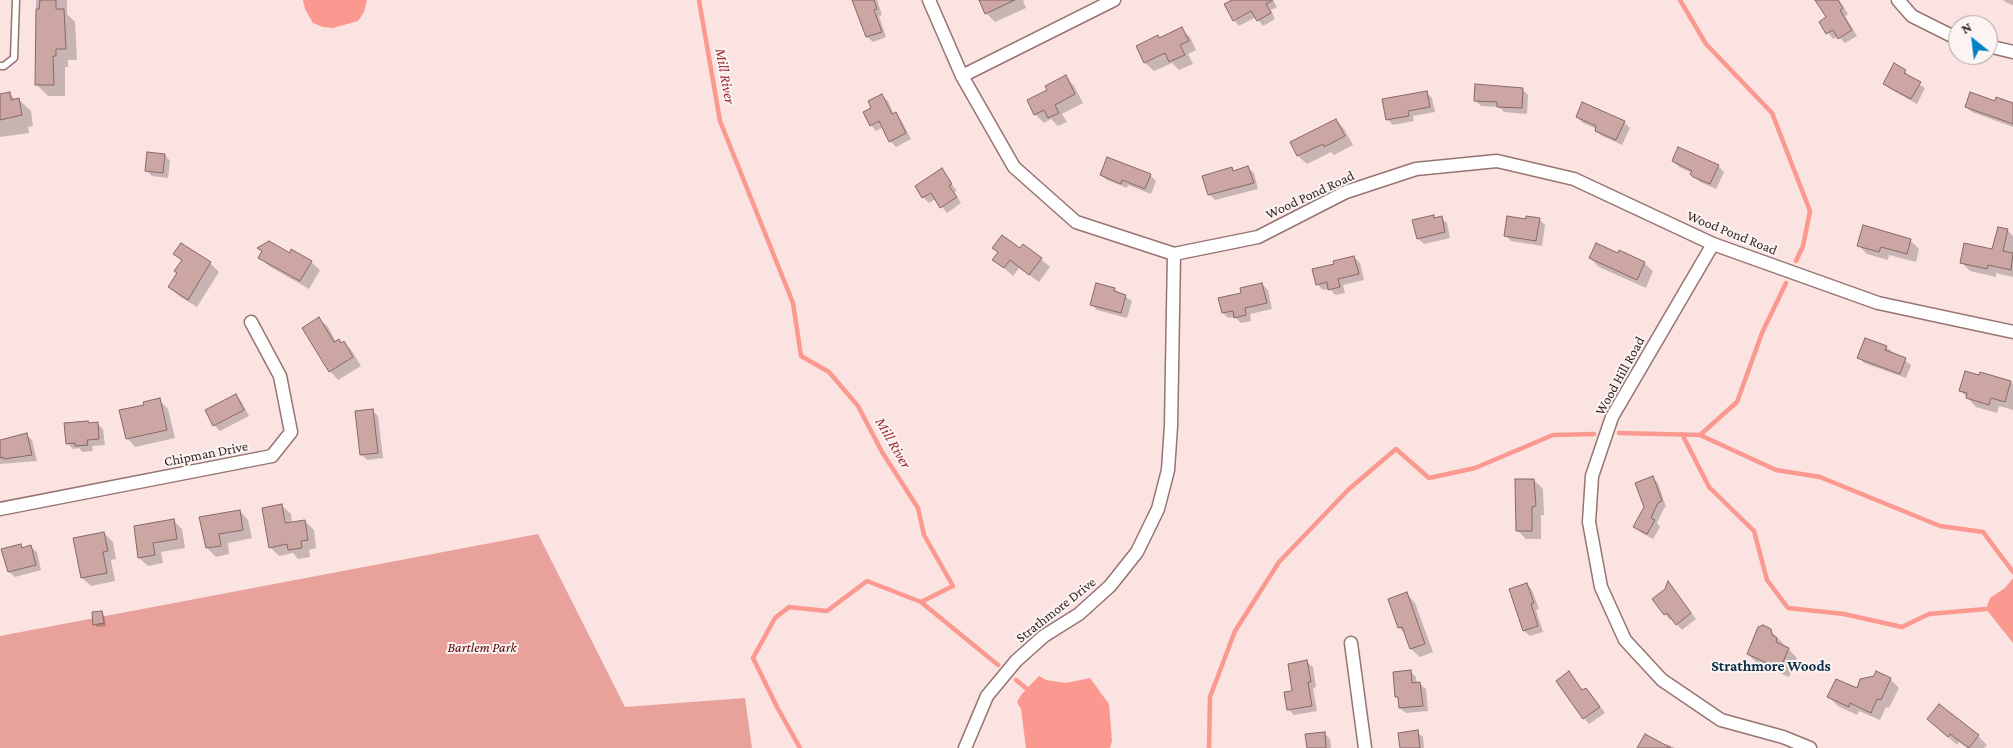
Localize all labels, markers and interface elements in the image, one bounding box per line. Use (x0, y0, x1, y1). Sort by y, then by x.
north arrow (1948, 15, 1998, 65)
text: N (1958, 18, 1974, 37)
water label: Mill River (711, 47, 739, 105)
street label: Wood Pond Road (1263, 167, 1357, 223)
street label: Wood Pond Road (1684, 207, 1780, 259)
street label: Wood Hill Road (1591, 334, 1649, 418)
water label: Mill River (871, 414, 915, 472)
street label: Chipman Drive (163, 438, 249, 470)
street label: Strathmore Drive (1013, 574, 1099, 646)
park label: Bartlem Park (447, 640, 517, 656)
district label: Strathmore Woods (1711, 657, 1831, 675)

